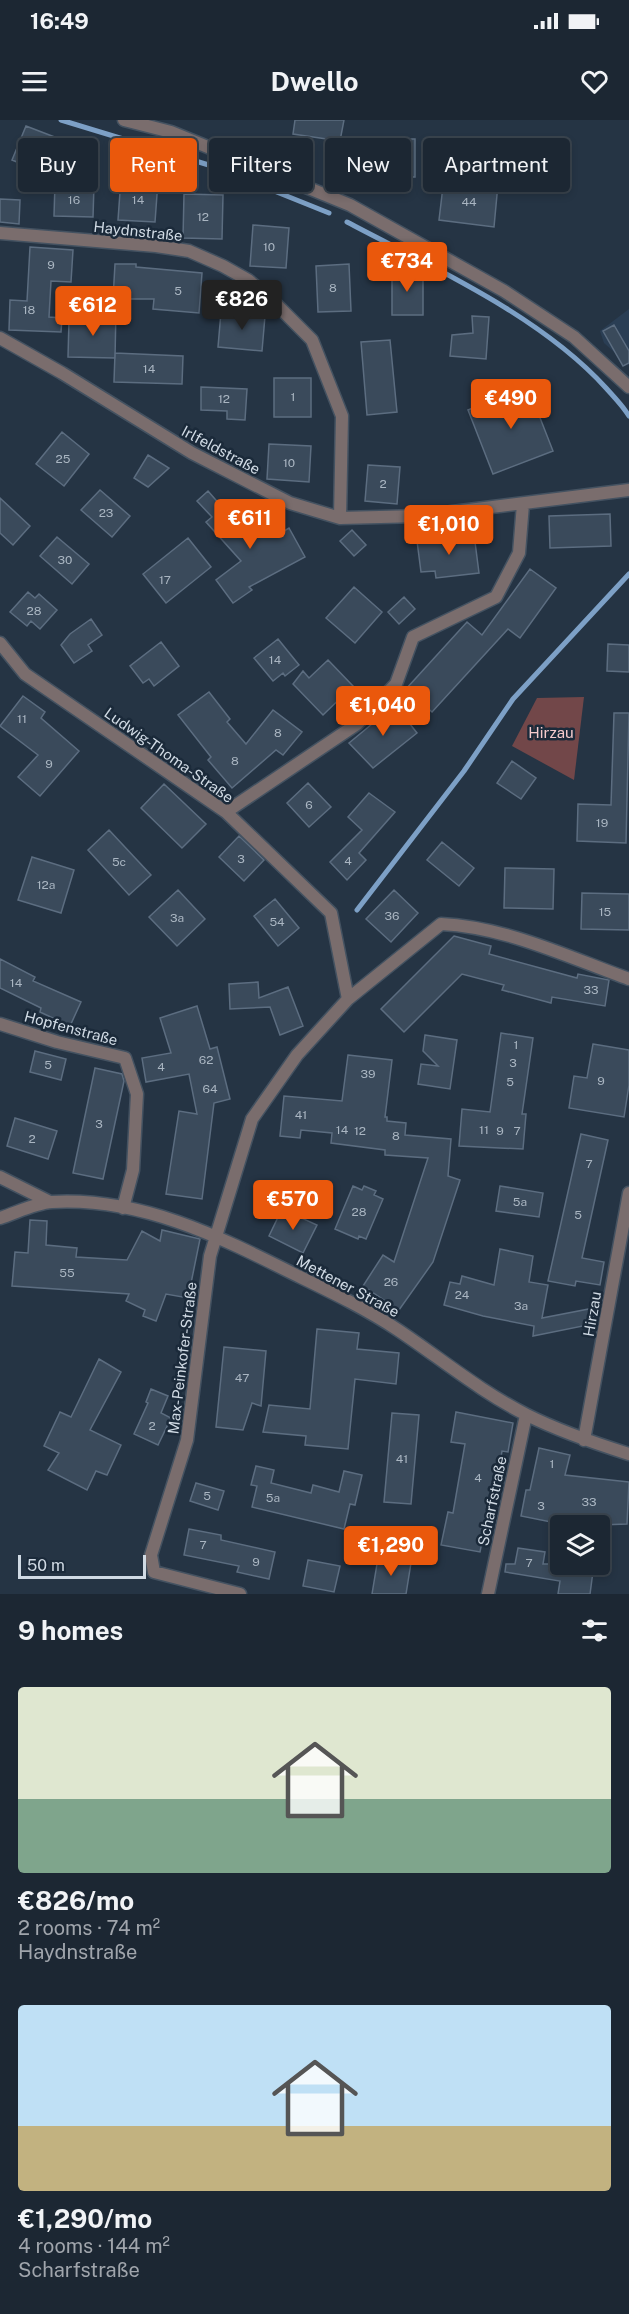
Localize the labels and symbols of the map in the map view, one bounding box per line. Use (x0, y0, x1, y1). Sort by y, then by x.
house number: 16 (68, 193, 80, 207)
house number: 14 (132, 193, 145, 207)
house number: 44 (461, 195, 477, 209)
house number: 12 (197, 210, 209, 224)
street label: Haydnstraße (93, 218, 183, 244)
house number: 10 (263, 240, 275, 254)
pin: €734 (371, 242, 443, 293)
house number: 9 (47, 258, 55, 272)
pin: €826 (206, 280, 278, 331)
house number: 8 (329, 281, 337, 295)
house number: 5 (174, 284, 182, 298)
pin: €612 (57, 286, 129, 337)
house number: 18 (23, 303, 36, 317)
house number: 14 (143, 362, 156, 376)
pin: €490 (475, 379, 547, 430)
house number: 1 (291, 390, 295, 404)
house number: 12 (218, 392, 230, 406)
street label: Irlfeldstraße (179, 422, 263, 478)
house number: 25 (56, 452, 71, 466)
house number: 10 (283, 456, 295, 470)
house number: 2 (379, 477, 387, 491)
pin: €611 (214, 499, 286, 550)
pin: €1,010 (400, 505, 498, 556)
house number: 23 (99, 506, 113, 520)
house number: 30 (58, 553, 72, 567)
house number: 17 (159, 573, 171, 587)
house number: 28 (27, 604, 42, 618)
house number: 14 (269, 653, 282, 667)
pin: €1,040 (334, 686, 432, 737)
street label: Ludwig-Thoma-Straße (101, 704, 237, 806)
house number: 11 (17, 712, 27, 726)
park label: Hirzau (528, 724, 574, 741)
house number: 8 (274, 726, 282, 740)
house number: 8 (231, 754, 239, 768)
house number: 9 (45, 757, 53, 771)
house number: 6 (305, 798, 313, 812)
house number: 19 (596, 816, 608, 830)
house number: 3 (237, 852, 245, 866)
house number: 4 (344, 854, 352, 868)
house number: 5c (112, 855, 126, 869)
house number: 12a (37, 878, 55, 892)
house number: 15 (599, 905, 612, 919)
house number: 36 (385, 909, 399, 923)
house number: 3a (170, 911, 184, 925)
house number: 54 (269, 915, 285, 929)
house number: 14 (10, 976, 23, 990)
house number: 33 (583, 983, 599, 997)
street label: Hopfenstraße (22, 1007, 120, 1049)
house number: 1 (514, 1038, 518, 1052)
house number: 62 (199, 1053, 213, 1067)
house number: 3 (509, 1056, 517, 1070)
house number: 5 (44, 1058, 52, 1072)
house number: 4 (157, 1060, 165, 1074)
house number: 39 (361, 1067, 375, 1081)
house number: 9 (597, 1074, 605, 1088)
house number: 5 (506, 1075, 514, 1089)
house number: 64 (203, 1082, 218, 1096)
house number: 41 (295, 1108, 307, 1122)
house number: 3 (95, 1117, 103, 1131)
house number: 14 (336, 1123, 349, 1137)
house number: 11 (479, 1123, 489, 1137)
house number: 12 (354, 1124, 366, 1138)
house number: 9 (496, 1124, 504, 1138)
house number: 7 (513, 1124, 521, 1138)
house number: 8 (392, 1129, 400, 1143)
house number: 2 (28, 1132, 36, 1146)
house number: 7 (585, 1157, 593, 1171)
pin: €570 (257, 1180, 329, 1231)
house number: 5a (513, 1195, 527, 1209)
house number: 28 (352, 1205, 367, 1219)
house number: 5 (574, 1208, 582, 1222)
street label: Mettener Straße (294, 1252, 402, 1320)
house number: 55 (59, 1266, 75, 1280)
house number: 26 (384, 1275, 398, 1289)
street label: Max-Peinkofer-Straße (164, 1281, 200, 1435)
house number: 24 (455, 1288, 470, 1302)
street label: Hirzau (580, 1290, 604, 1338)
house number: 3a (514, 1299, 528, 1313)
house number: 47 (235, 1371, 249, 1385)
house number: 2 (148, 1419, 156, 1433)
house number: 41 (396, 1452, 408, 1466)
street label: Scharfstraße (474, 1455, 510, 1547)
house number: 1 (550, 1457, 554, 1471)
house number: 4 (474, 1471, 482, 1485)
house number: 5 (203, 1489, 211, 1503)
house number: 5a (266, 1491, 280, 1505)
house number: 33 (581, 1495, 597, 1509)
house number: 3 (537, 1499, 545, 1513)
pin: €1,290 (342, 1526, 440, 1577)
house number: 7 (199, 1538, 207, 1552)
scale bar (18, 1552, 146, 1580)
house number: 9 (252, 1555, 260, 1569)
house number: 7 (525, 1556, 533, 1570)

